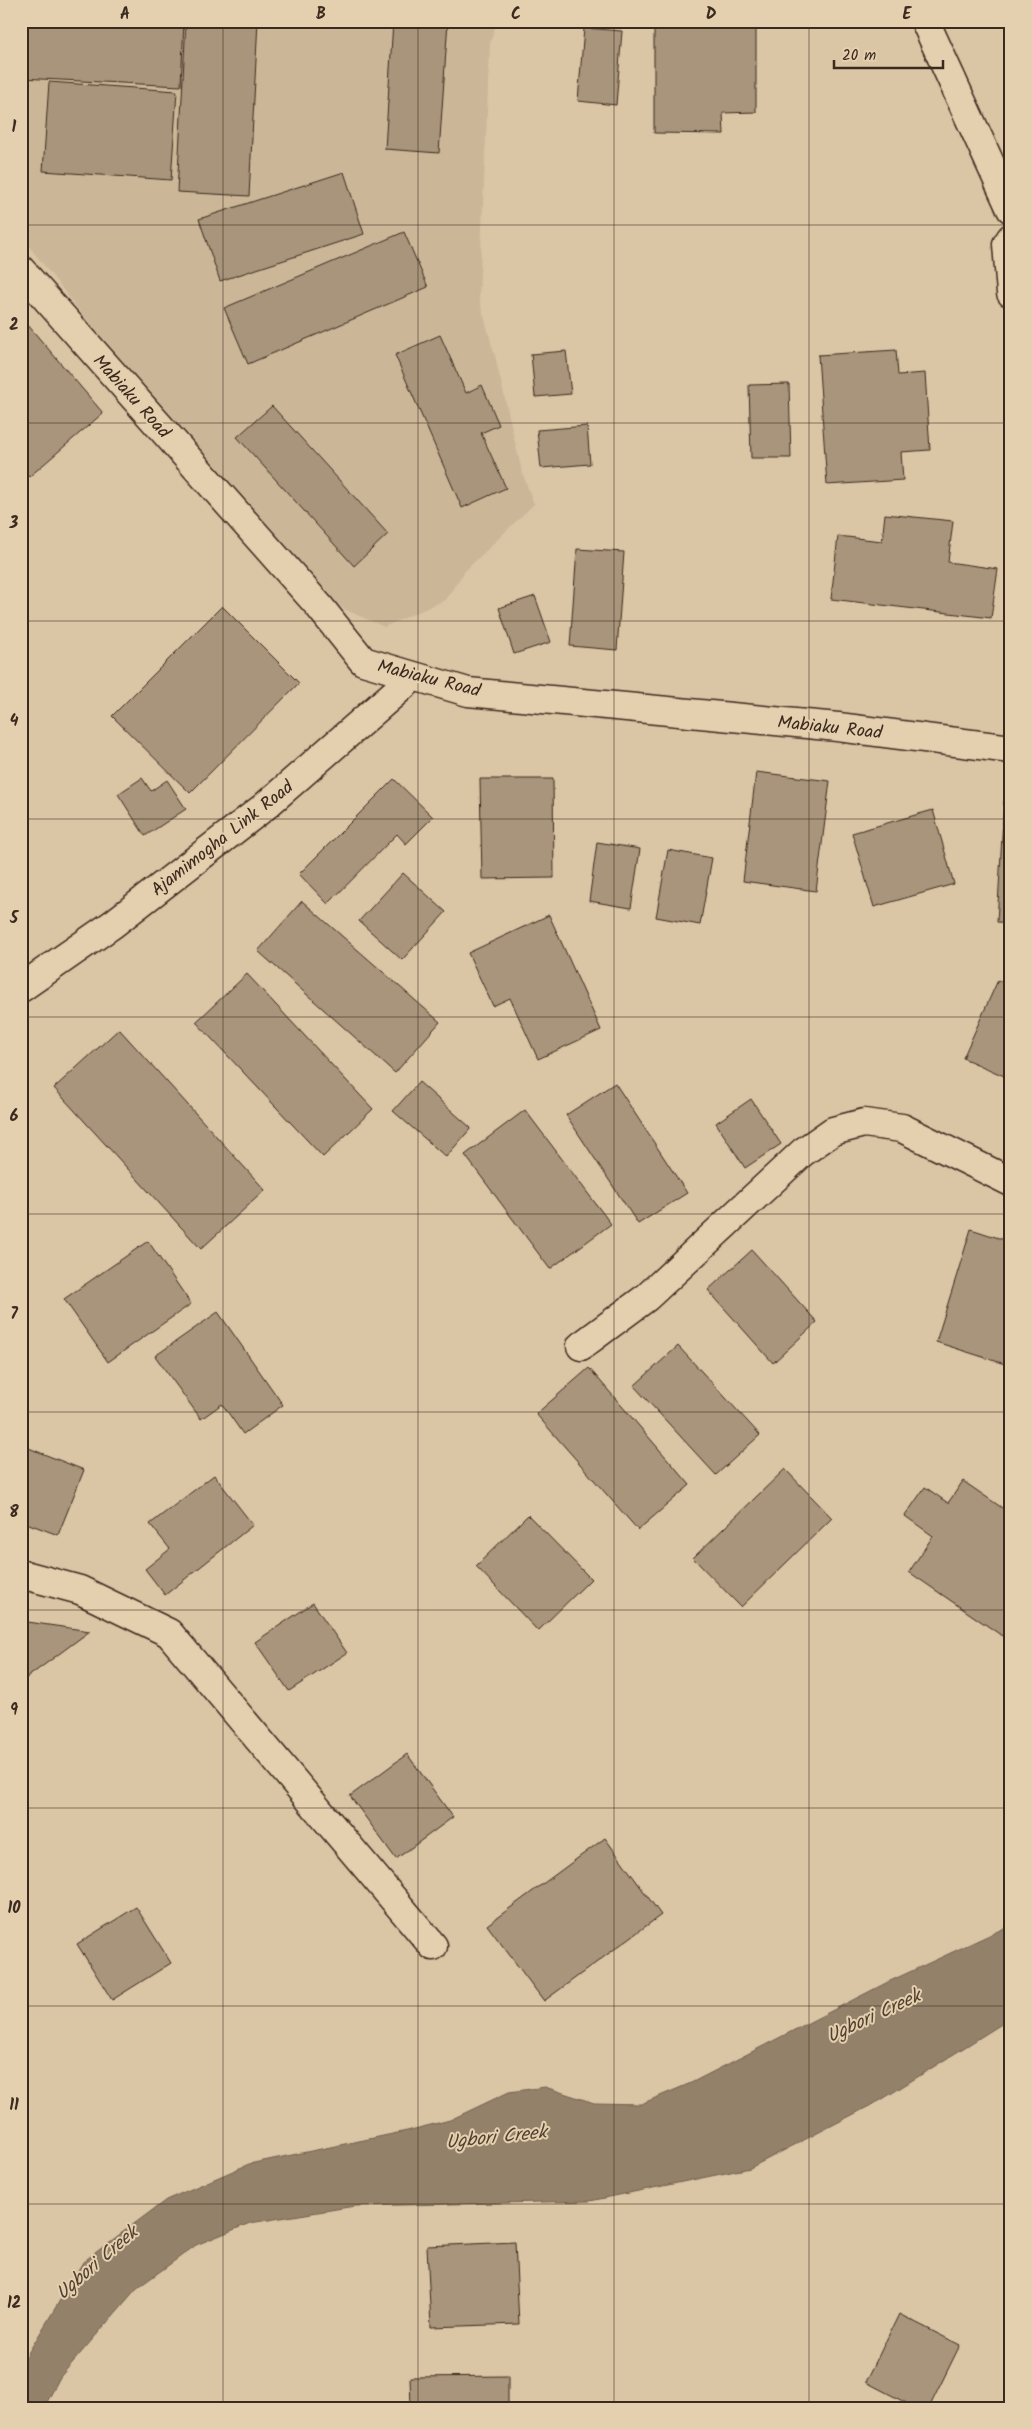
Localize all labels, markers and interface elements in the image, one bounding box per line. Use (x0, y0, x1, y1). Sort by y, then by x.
text: A (120, 2, 130, 27)
text: B (316, 2, 326, 27)
text: C (511, 2, 521, 27)
text: D (706, 2, 717, 27)
text: E (903, 2, 913, 27)
scale bar (834, 38, 943, 70)
text: 20 m (842, 44, 876, 68)
text: 1 (12, 115, 17, 140)
text: 2 (9, 313, 19, 338)
street label: Mabiaku Road (85, 348, 178, 447)
text: 3 (9, 511, 19, 536)
street label: Mabiaku Road (374, 653, 484, 706)
text: 4 (10, 709, 19, 734)
street label: Mabiaku Road (776, 709, 885, 749)
street label: Ajamimogha Link Road (145, 773, 301, 904)
text: 5 (9, 906, 20, 931)
text: 6 (10, 1104, 19, 1129)
text: 7 (10, 1302, 18, 1327)
text: 8 (9, 1500, 19, 1525)
text: 9 (10, 1698, 18, 1723)
text: 10 (7, 1896, 21, 1921)
water label: Ugbori Creek (822, 1981, 929, 2052)
text: 11 (9, 2093, 19, 2118)
water label: Ugbori Creek (444, 2117, 551, 2158)
water label: Ugbori Creek (49, 2217, 148, 2308)
text: 12 (7, 2291, 21, 2316)

